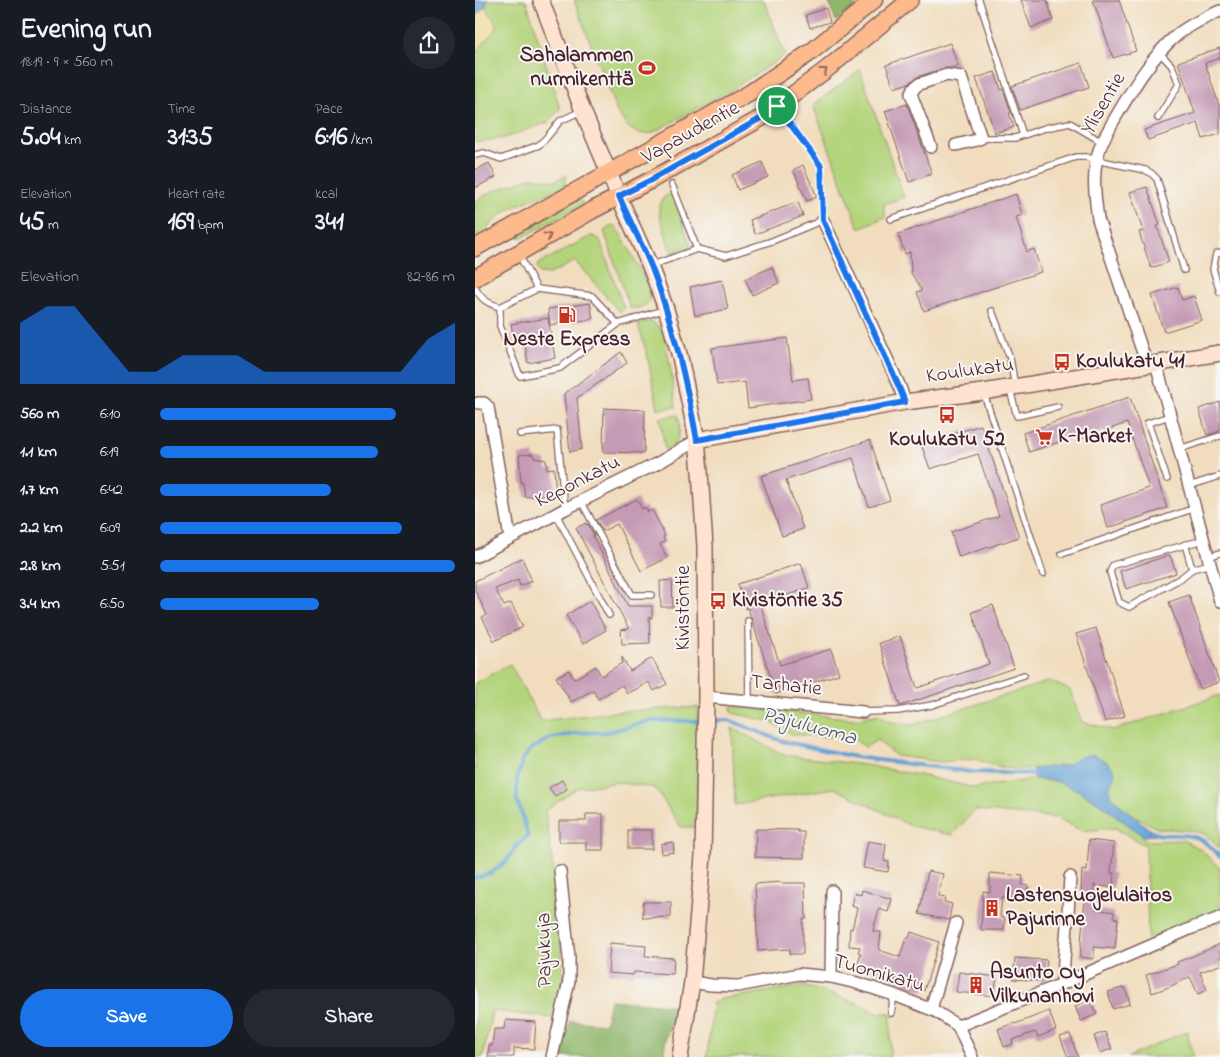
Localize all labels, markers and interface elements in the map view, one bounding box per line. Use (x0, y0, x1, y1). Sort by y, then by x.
text: Evening run (20, 10, 152, 51)
button: share (403, 17, 455, 69)
place label: Sahalammen nurmikenttä (520, 41, 633, 95)
text: 18:19 · 9 × 560 m (20, 50, 113, 74)
sports icon: Sahalammen nurmikenttä (637, 58, 657, 78)
street label: Ylisentie (1074, 67, 1134, 141)
one-way arrow (818, 68, 827, 76)
pin (756, 85, 798, 127)
icon: arrive (763, 92, 791, 120)
street label: Vapaudentie (636, 93, 746, 173)
text: Distance (20, 99, 72, 120)
text: Time (168, 99, 195, 120)
text: Pace (315, 99, 343, 120)
text: 5.04 (20, 120, 61, 156)
text: 31:35 (168, 120, 213, 156)
text: 6:16 (315, 120, 347, 156)
text: km (61, 130, 81, 151)
text: /km (347, 130, 372, 151)
text: Elevation (20, 184, 71, 205)
text: Heart rate (168, 184, 225, 205)
text: kcal (315, 184, 338, 205)
text: 45 (20, 205, 45, 241)
text: 169 (168, 205, 194, 241)
text: 341 (315, 205, 344, 241)
text: m (45, 215, 59, 236)
text: bpm (194, 215, 224, 236)
one-way arrow (542, 233, 551, 243)
text: Elevation (20, 265, 79, 289)
text: 82–86 m (407, 265, 455, 289)
fuel station icon: Neste Express (557, 305, 577, 325)
place label: Neste Express (504, 325, 631, 355)
place label: Koulukatu 41 (1076, 347, 1185, 377)
street label: Koulukatu (924, 350, 1016, 392)
bus stop icon: Koulukatu 41 (1052, 352, 1072, 372)
text: 560 m (20, 402, 60, 426)
text: 6:10 (100, 402, 120, 426)
bus stop icon: Koulukatu 52 (937, 405, 957, 425)
place label: K-Market (1058, 422, 1133, 452)
place label: Koulukatu 52 (889, 425, 1005, 455)
supermarket icon: K-Market (1034, 427, 1054, 447)
text: 1.1 km (20, 440, 57, 464)
text: 6:19 (100, 440, 118, 464)
street label: Keponkatu (530, 448, 626, 516)
text: 1.7 km (20, 478, 58, 502)
text: 6:42 (100, 478, 123, 502)
text: 2.2 km (20, 516, 63, 540)
text: 6:09 (100, 516, 120, 540)
text: 2.8 km (20, 554, 61, 578)
text: 5:51 (100, 554, 125, 578)
street label: Kivistöntie (669, 565, 699, 651)
place label: Kivistöntie 35 (732, 586, 843, 616)
bus stop icon: Kivistöntie 35 (708, 591, 728, 611)
text: 3.4 km (20, 592, 60, 616)
text: 6:50 (100, 592, 124, 616)
street label: Tarhatie (749, 667, 824, 705)
water label: Pajuluoma (758, 699, 861, 755)
place label: Lastensuojelulaitos Pajurinne (1006, 881, 1172, 935)
building icon: Lastensuojelulaitos Pajurinne (982, 898, 1002, 918)
street label: Pajukuja (529, 912, 561, 988)
street label: Tuomikatu (830, 947, 928, 1001)
place label: Asunto Oy Vilkunanhovi (989, 958, 1094, 1012)
building icon: Asunto Oy Vilkunanhovi (966, 975, 986, 995)
button: Save (20, 989, 233, 1047)
button: Share (243, 989, 455, 1047)

